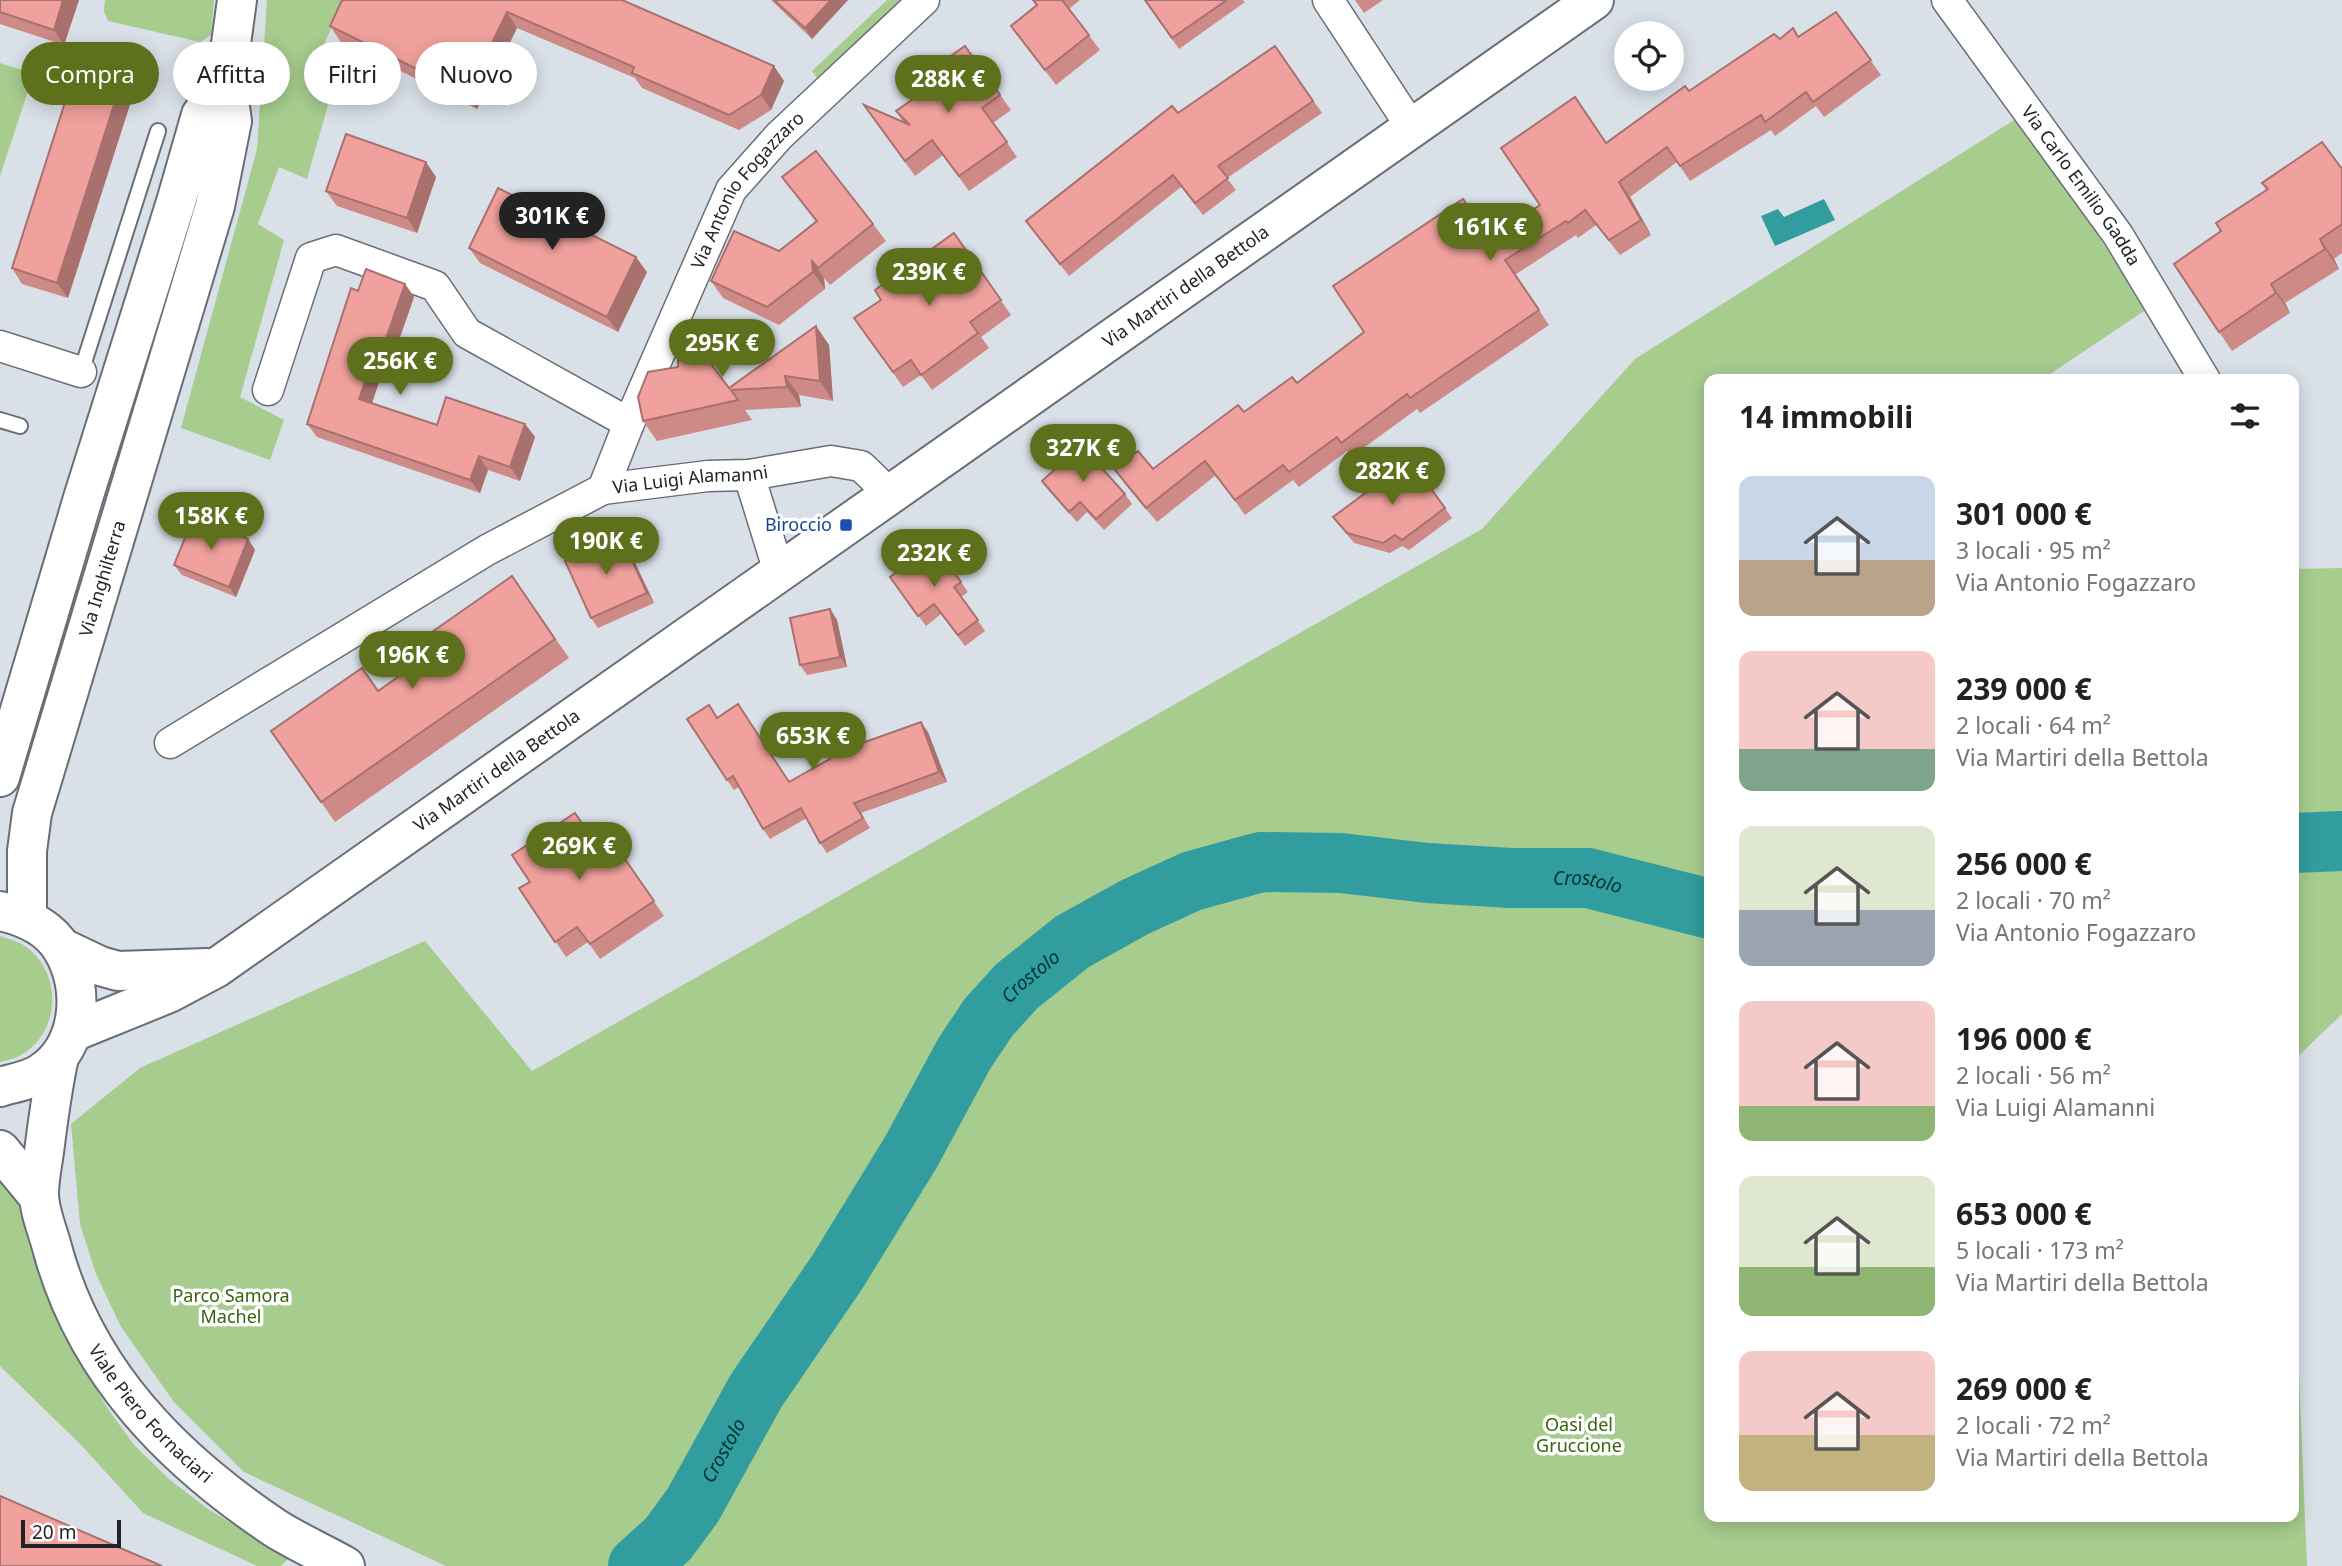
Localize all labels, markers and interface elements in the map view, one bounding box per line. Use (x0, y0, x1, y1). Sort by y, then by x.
map controls (1614, 21, 1684, 91)
button: locate (1614, 21, 1684, 91)
chip: Compra (21, 42, 159, 105)
chip: Affitta (173, 42, 290, 105)
chip: Filtri (304, 42, 401, 105)
chip: Nuovo (415, 42, 537, 105)
pin: 288K € (891, 55, 1005, 115)
text: 288K € (911, 62, 985, 94)
street label: Via Carlo Emilio Gadda (2017, 100, 2147, 270)
street label: Via Antonio Fogazzaro (685, 106, 809, 273)
pin: 301K € (495, 192, 609, 252)
text: 301K € (515, 199, 589, 231)
pin: 161K € (1433, 204, 1547, 263)
text: 161K € (1453, 210, 1527, 242)
street label: Via Martiri della Bettola (1097, 219, 1273, 353)
pin: 239K € (872, 248, 986, 308)
text: 239K € (892, 255, 966, 287)
pin: 295K € (665, 320, 779, 379)
text: 295K € (685, 326, 759, 358)
pin: 256K € (343, 338, 457, 397)
text: 256K € (363, 344, 437, 376)
text: 14 immobili (1739, 396, 1913, 437)
icon: filters (2226, 397, 2264, 435)
pin: 327K € (1026, 424, 1140, 484)
text: 327K € (1046, 431, 1120, 463)
pin: 282K € (1335, 448, 1449, 507)
text: 282K € (1355, 454, 1429, 486)
street label: Via Luigi Alamanni (611, 459, 770, 499)
pin: 158K € (154, 492, 268, 552)
text: 301 000 € (1956, 493, 2092, 534)
text: 158K € (174, 499, 248, 531)
icon: home (1795, 504, 1879, 588)
place label: Biroccio (765, 512, 832, 536)
street label: Via Inghilterra (73, 517, 131, 640)
marker: Biroccio (838, 517, 854, 533)
pin: 190K € (549, 518, 663, 577)
text: 190K € (569, 524, 643, 556)
pin: 232K € (877, 530, 991, 589)
text: 3 locali · 95 m² (1956, 534, 2111, 566)
text: 232K € (897, 536, 971, 568)
text: Via Antonio Fogazzaro (1956, 566, 2196, 598)
pin: 196K € (355, 632, 469, 691)
text: 196K € (375, 638, 449, 670)
text: 239 000 € (1956, 668, 2092, 709)
icon: home (1795, 679, 1879, 763)
street label: Via Martiri della Bettola (408, 703, 584, 837)
text: 2 locali · 64 m² (1956, 709, 2111, 741)
pin: 653K € (756, 712, 870, 772)
text: 653K € (776, 719, 850, 751)
text: Via Martiri della Bettola (1956, 741, 2209, 773)
pin: 269K € (522, 822, 636, 882)
text: 269K € (542, 829, 616, 861)
text: 256 000 € (1956, 843, 2092, 884)
icon: home (1795, 854, 1879, 938)
water label: Crostolo (1553, 865, 1625, 899)
text: 2 locali · 70 m² (1956, 884, 2111, 916)
text: Via Antonio Fogazzaro (1956, 916, 2196, 948)
water label: Crostolo (995, 944, 1065, 1008)
text: 196 000 € (1956, 1018, 2092, 1059)
icon: home (1795, 1029, 1879, 1113)
text: 2 locali · 56 m² (1956, 1059, 2111, 1091)
text: Via Luigi Alamanni (1956, 1091, 2155, 1123)
text: 653 000 € (1956, 1193, 2092, 1234)
icon: home (1795, 1204, 1879, 1288)
text: 5 locali · 173 m² (1956, 1234, 2124, 1266)
text: Via Martiri della Bettola (1956, 1266, 2209, 1298)
park label: Parco Samora Machel (172, 1283, 290, 1328)
street label: Viale Piero Fornaciari (84, 1340, 218, 1488)
text: 269 000 € (1956, 1368, 2092, 1409)
icon: home (1795, 1379, 1879, 1463)
text: 2 locali · 72 m² (1956, 1409, 2111, 1441)
park label: Oasi del Gruccione (1536, 1412, 1622, 1457)
water label: Crostolo (695, 1413, 751, 1487)
text: Via Martiri della Bettola (1956, 1441, 2209, 1473)
scale bar (21, 1517, 121, 1549)
text: 20 m (32, 1519, 76, 1545)

